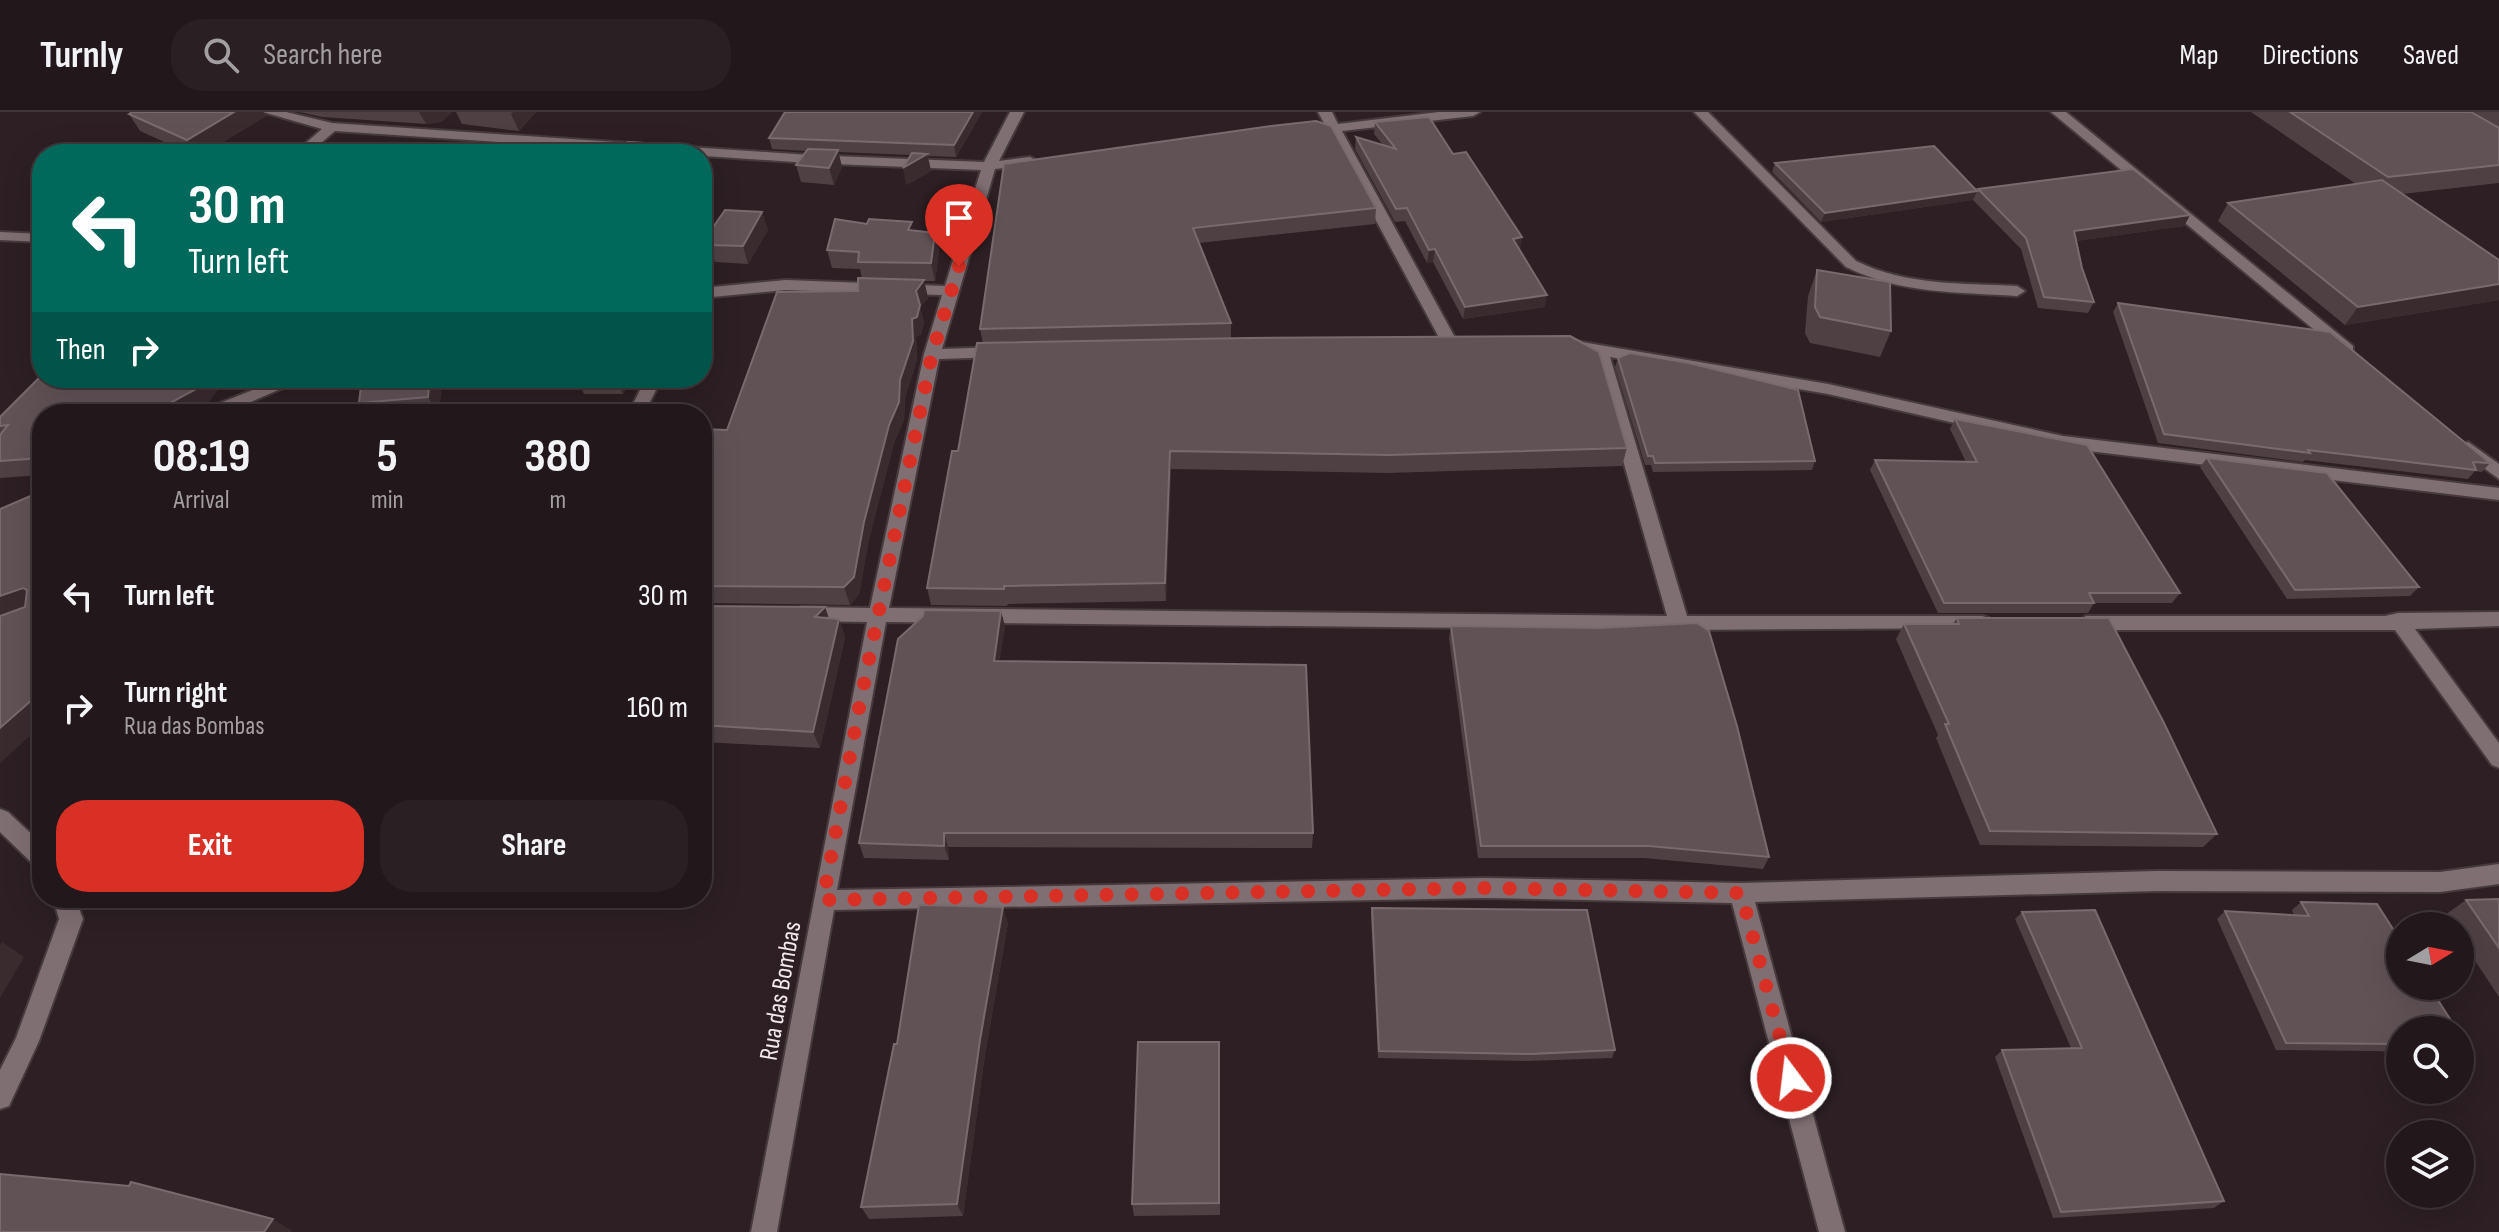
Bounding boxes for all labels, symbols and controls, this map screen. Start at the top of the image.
search box [171,19,731,91]
text: Turnly [40,33,123,78]
icon: search [199,33,243,77]
text: Search here [263,37,383,73]
text: Map [2180,39,2219,72]
text: Directions [2263,39,2359,72]
text: Saved [2403,39,2459,72]
text: 30 m [188,173,286,240]
icon: left [56,176,160,280]
pin [925,184,993,266]
icon: arrive [937,196,981,240]
text: Turn left [188,241,289,284]
icon: right [122,328,166,372]
text: Then [56,332,106,368]
text: 08:19 [153,428,250,485]
text: 5 [377,428,398,485]
text: 380 [524,428,591,485]
text: Arrival [174,485,229,516]
text: min [371,485,404,516]
text: m [549,485,566,516]
icon: left [56,574,100,618]
text: Turn left [124,578,214,614]
text: 30 m [638,578,688,614]
text: Turn right [124,675,227,711]
icon: right [56,686,100,730]
text: 160 m [627,690,688,726]
text: Rua das Bombas [124,711,265,742]
button: Exit [56,800,364,892]
button: Share [380,800,688,892]
north arrow [2386,912,2474,1000]
map controls [2386,912,2474,1208]
street label: Rua das Bombas [754,919,808,1063]
button: search [2386,1016,2474,1104]
position arrow [1749,1036,1833,1120]
button: layers [2386,1120,2474,1208]

